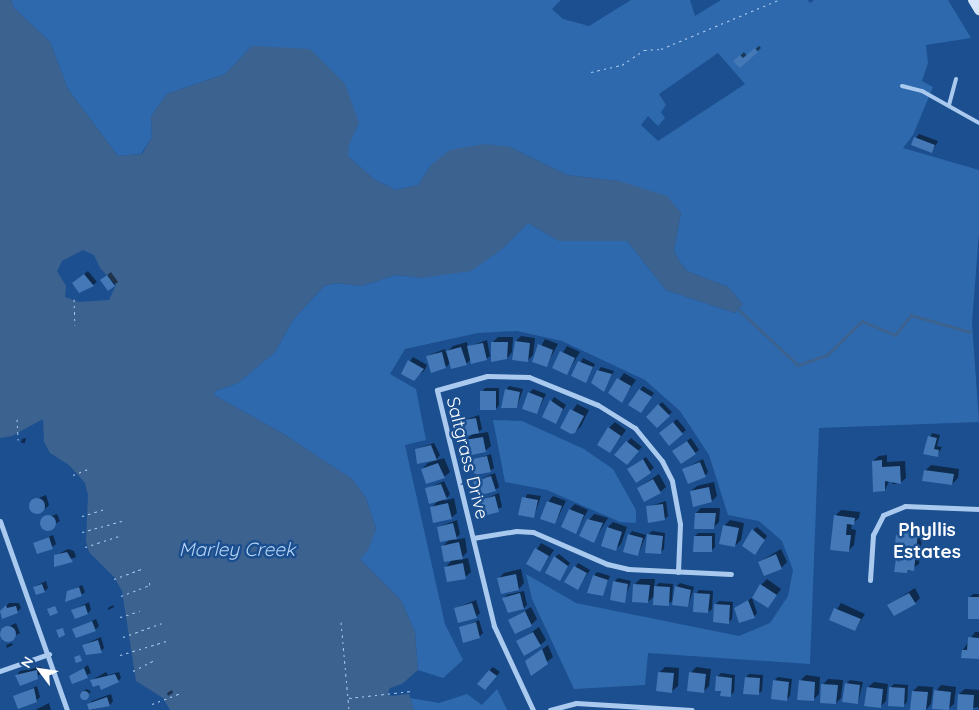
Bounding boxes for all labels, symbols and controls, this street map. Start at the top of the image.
street label: Saltgrass Drive [441,395,493,521]
district label: Phyllis Estates [893,519,961,563]
water label: Marley Creek [179,539,295,561]
north arrow [15,645,65,695]
text: N [17,653,38,671]

